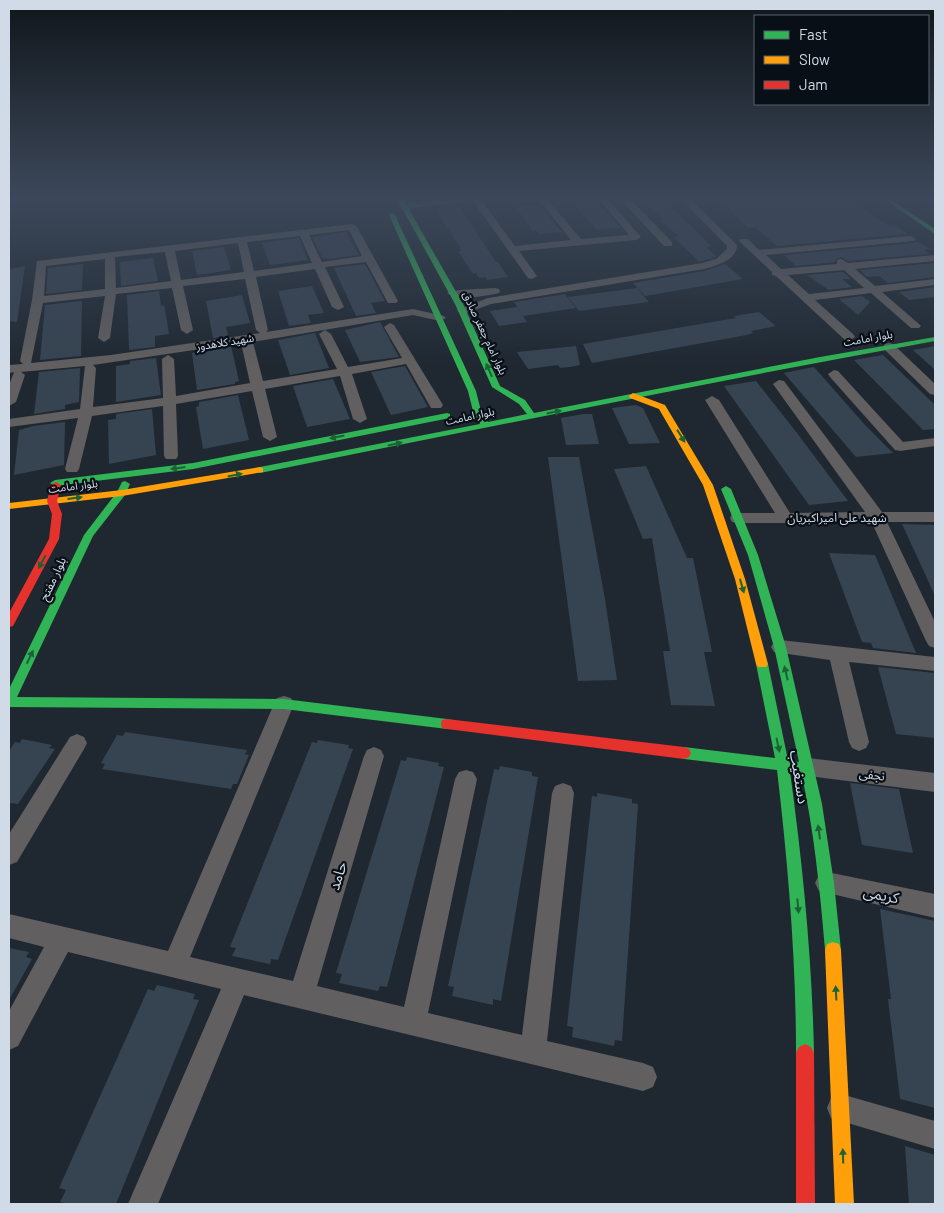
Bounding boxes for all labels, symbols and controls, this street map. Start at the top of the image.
legend [754,15,929,105]
text: Fast [799,25,827,43]
text: Slow [799,50,830,68]
text: Jam [799,75,828,93]
street label: بلوار امام جعفر صادق [459,289,510,377]
street label: بلوار امامت [842,327,894,349]
street label: شهید کلاهدوز [194,330,255,354]
one-way arrow [484,363,492,377]
street label: بلوار امامت [444,404,496,428]
one-way arrow [547,407,563,415]
one-way arrow [676,430,686,443]
one-way arrow [329,433,345,441]
one-way arrow [387,440,402,448]
one-way arrow [170,464,186,472]
one-way arrow [228,471,243,479]
street label: بلوار امامت [47,476,99,496]
one-way arrow [67,494,83,502]
street label: شهید علی امیراکبریان [787,510,887,525]
street label: بلوار مفتح [36,554,71,604]
one-way arrow [38,554,46,569]
one-way arrow [739,579,747,594]
one-way arrow [26,650,35,665]
one-way arrow [782,665,790,680]
one-way arrow [775,737,783,753]
street label: دستغیب [787,749,813,805]
street label: نجفی [858,765,886,784]
one-way arrow [815,823,823,839]
street label: حامد [324,859,350,892]
street label: کریمی [862,881,901,908]
one-way arrow [795,898,803,914]
one-way arrow [832,985,840,1001]
one-way arrow [839,1147,847,1163]

